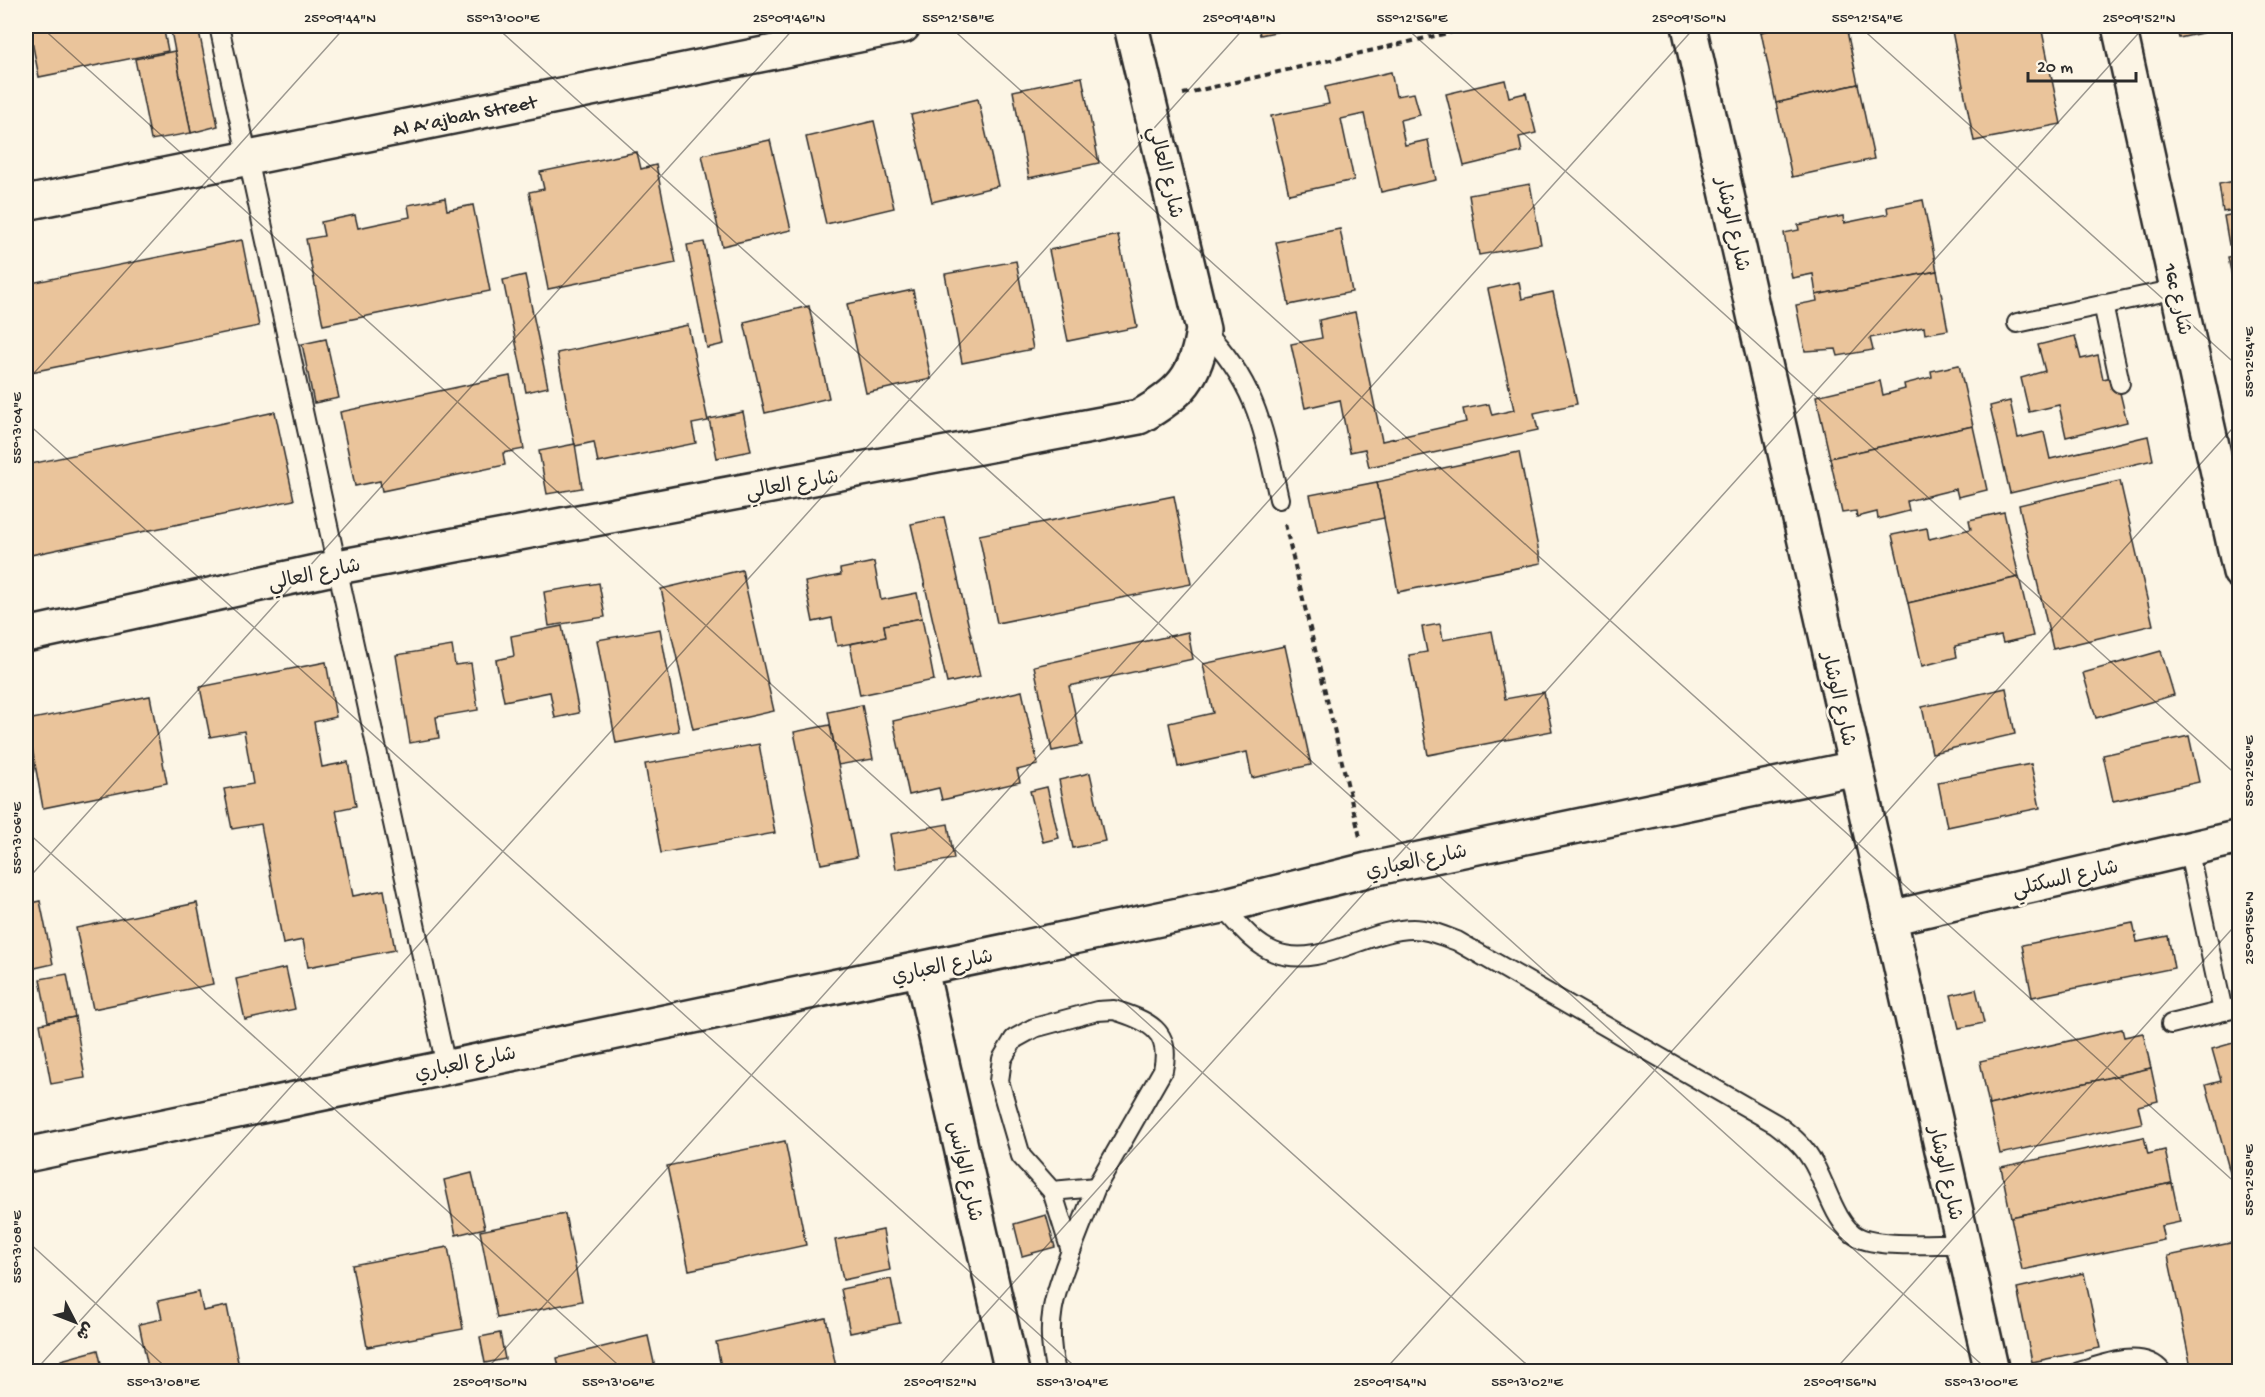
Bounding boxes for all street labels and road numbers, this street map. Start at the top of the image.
street label: Al A’ajbah Street [391,92,541,144]
street label: شارع العالي [1138,124,1187,222]
street label: شارع الوشار [1708,173,1754,274]
street label: 16c شارع [2157,260,2195,338]
street label: شارع العالي [744,466,841,509]
street label: شارع العالي [266,554,364,600]
street label: شارع الوشار [1814,648,1860,749]
street label: شارع العباري [1364,840,1470,885]
street label: شارع السكتلي [2010,856,2122,907]
street label: شارع العباري [890,945,996,990]
street label: شارع العباري [413,1042,519,1087]
street label: شارع الوانس [940,1119,986,1224]
street label: شارع الوشار [1921,1122,1967,1223]

